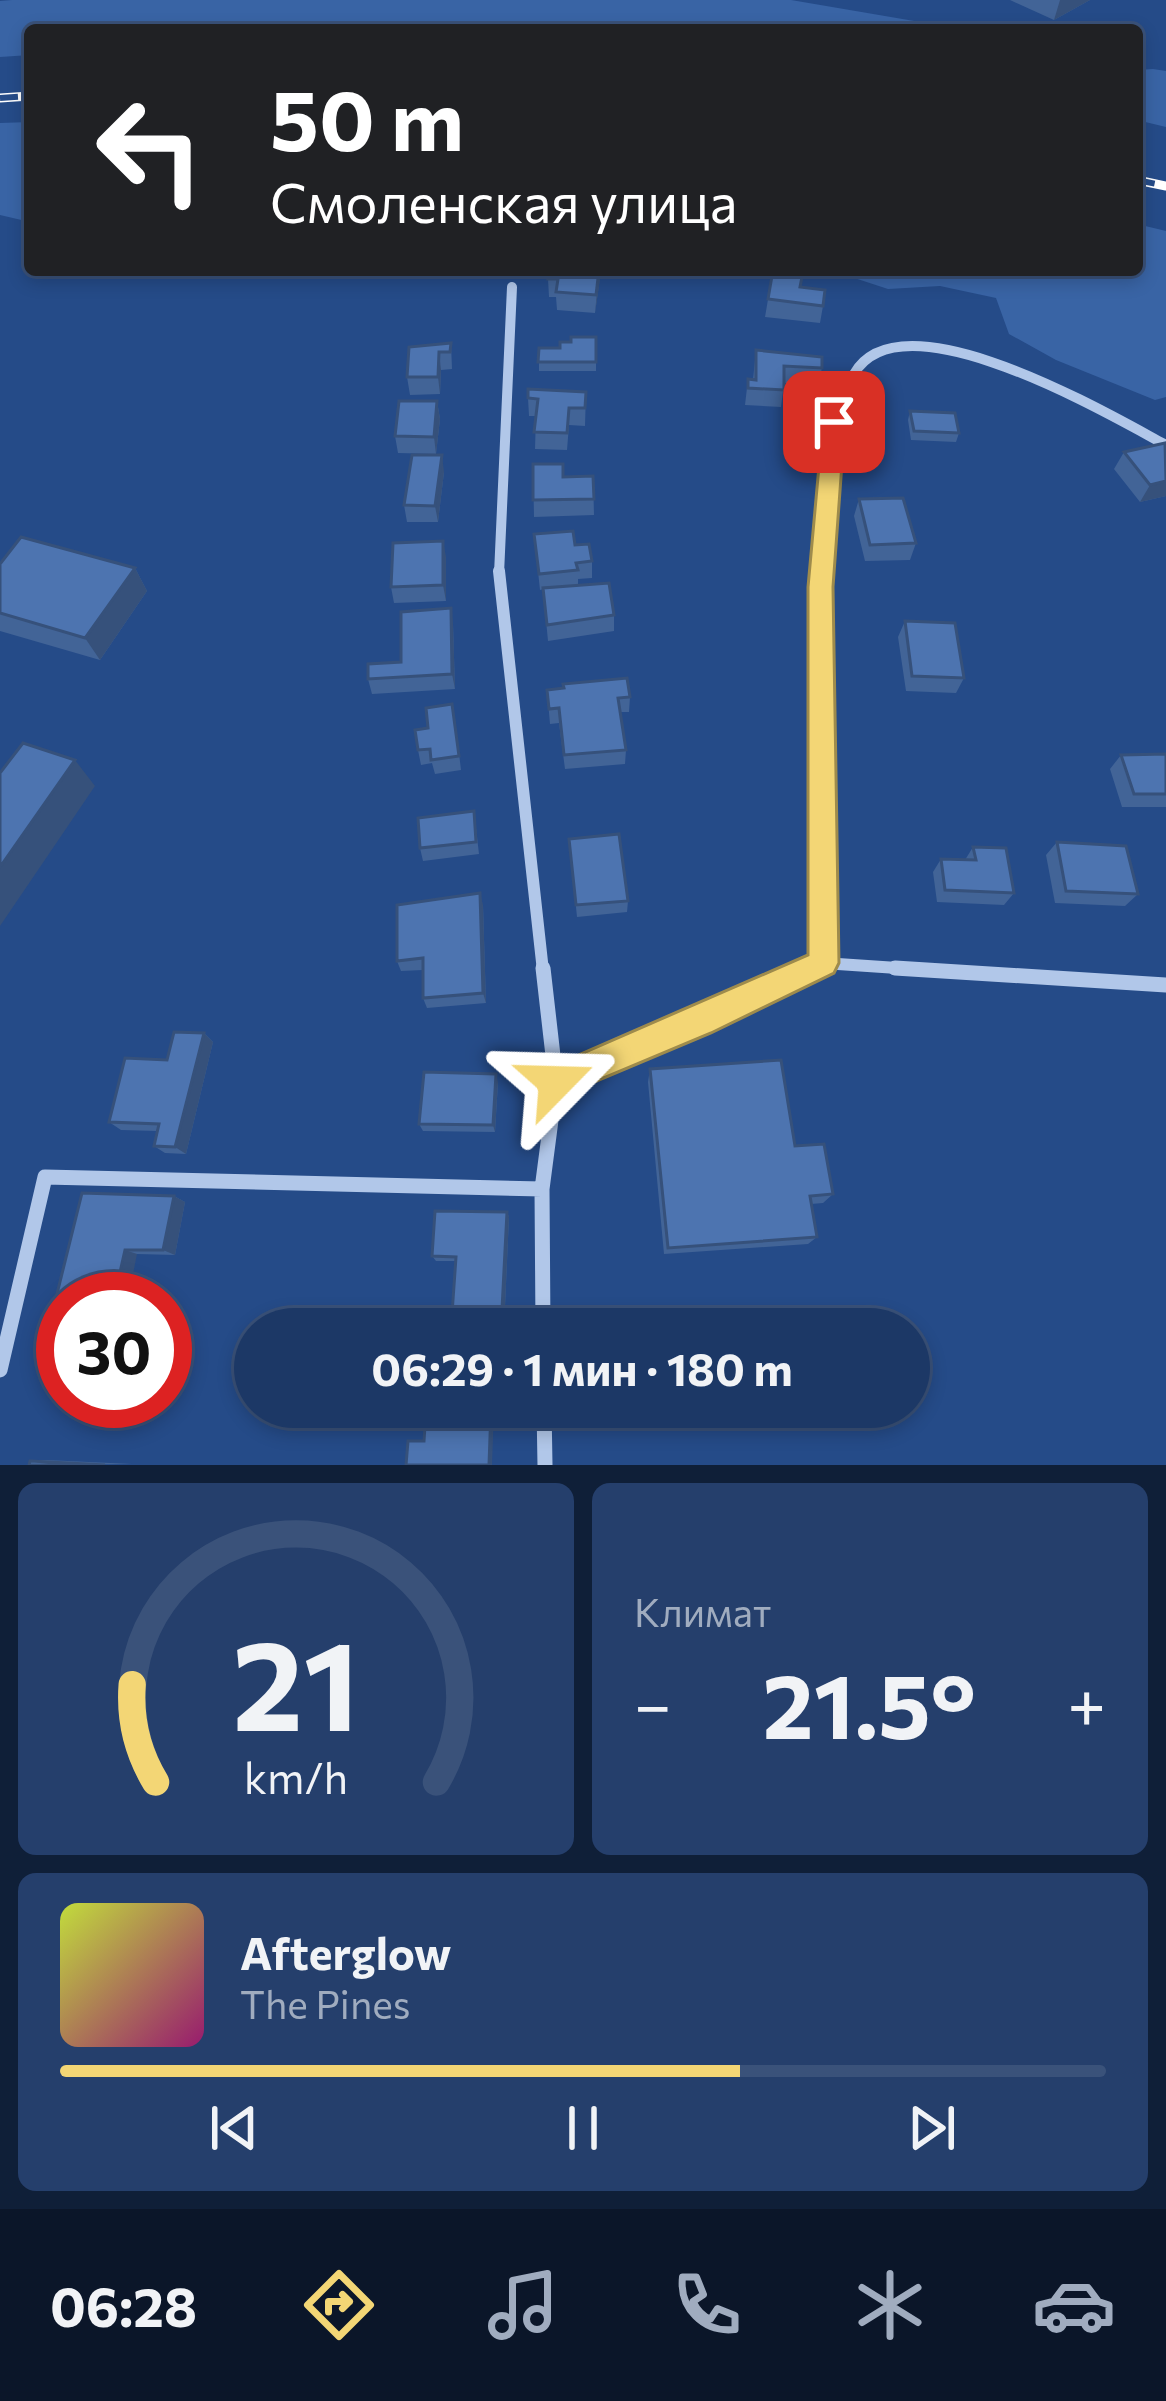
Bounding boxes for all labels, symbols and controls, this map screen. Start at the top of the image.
text: 50 m [270,66,464,168]
icon: left [72,72,228,228]
text: Смоленская улица [270,168,738,234]
pin [783,371,885,473]
icon: arrive [801,389,867,455]
position arrow [493,1019,619,1145]
speed limit sign: 30 [36,1272,192,1428]
text: 06:29 · 1 мин · 180 m [371,1340,793,1395]
text: Климат [634,1587,771,1635]
text: 21 [232,1604,360,1757]
text: 21.5° [762,1647,976,1758]
text: − [634,1662,672,1743]
text: + [1067,1662,1106,1743]
text: km/h [244,1750,348,1803]
text: Afterglow [240,1924,451,1979]
text: The Pines [240,1979,411,2027]
icon: previous [201,2095,267,2161]
icon: pause [550,2095,616,2161]
icon: next [899,2095,965,2161]
icon: directions [297,2263,381,2347]
icon: music [481,2263,565,2347]
icon: phone [665,2263,749,2347]
icon: climate [848,2263,932,2347]
icon: car [1032,2263,1116,2347]
text: 06:28 [50,2272,197,2338]

